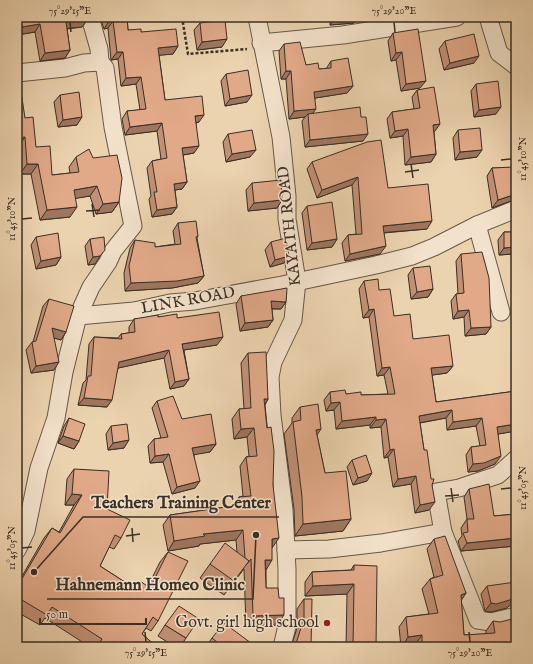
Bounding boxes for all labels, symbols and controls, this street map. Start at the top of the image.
text: 75°29'15"E [49,5,91,18]
text: 75°29'20"E [372,5,416,18]
text: 11°45'10"N [517,137,530,181]
street label: KAYATH ROAD [274,165,306,287]
text: 11°45'10"N [6,197,19,241]
street label: LINK ROAD [139,283,237,319]
text: 11°45'05"N [517,466,530,510]
callout: Teachers Training Center [83,488,279,517]
text: Teachers Training Center [90,493,272,514]
text: 11°45'05"N [6,526,19,570]
callout: Hahnemann Homeo Clinic [47,570,253,599]
text: Hahnemann Homeo Clinic [55,575,245,596]
scale bar [40,600,146,626]
text: 50 m [46,607,68,622]
place label: Govt. girl high school [176,613,320,633]
marker: Govt. girl high school [322,618,332,628]
text: 75°29'15"E [125,647,167,660]
text: 75°29'20"E [448,647,492,660]

